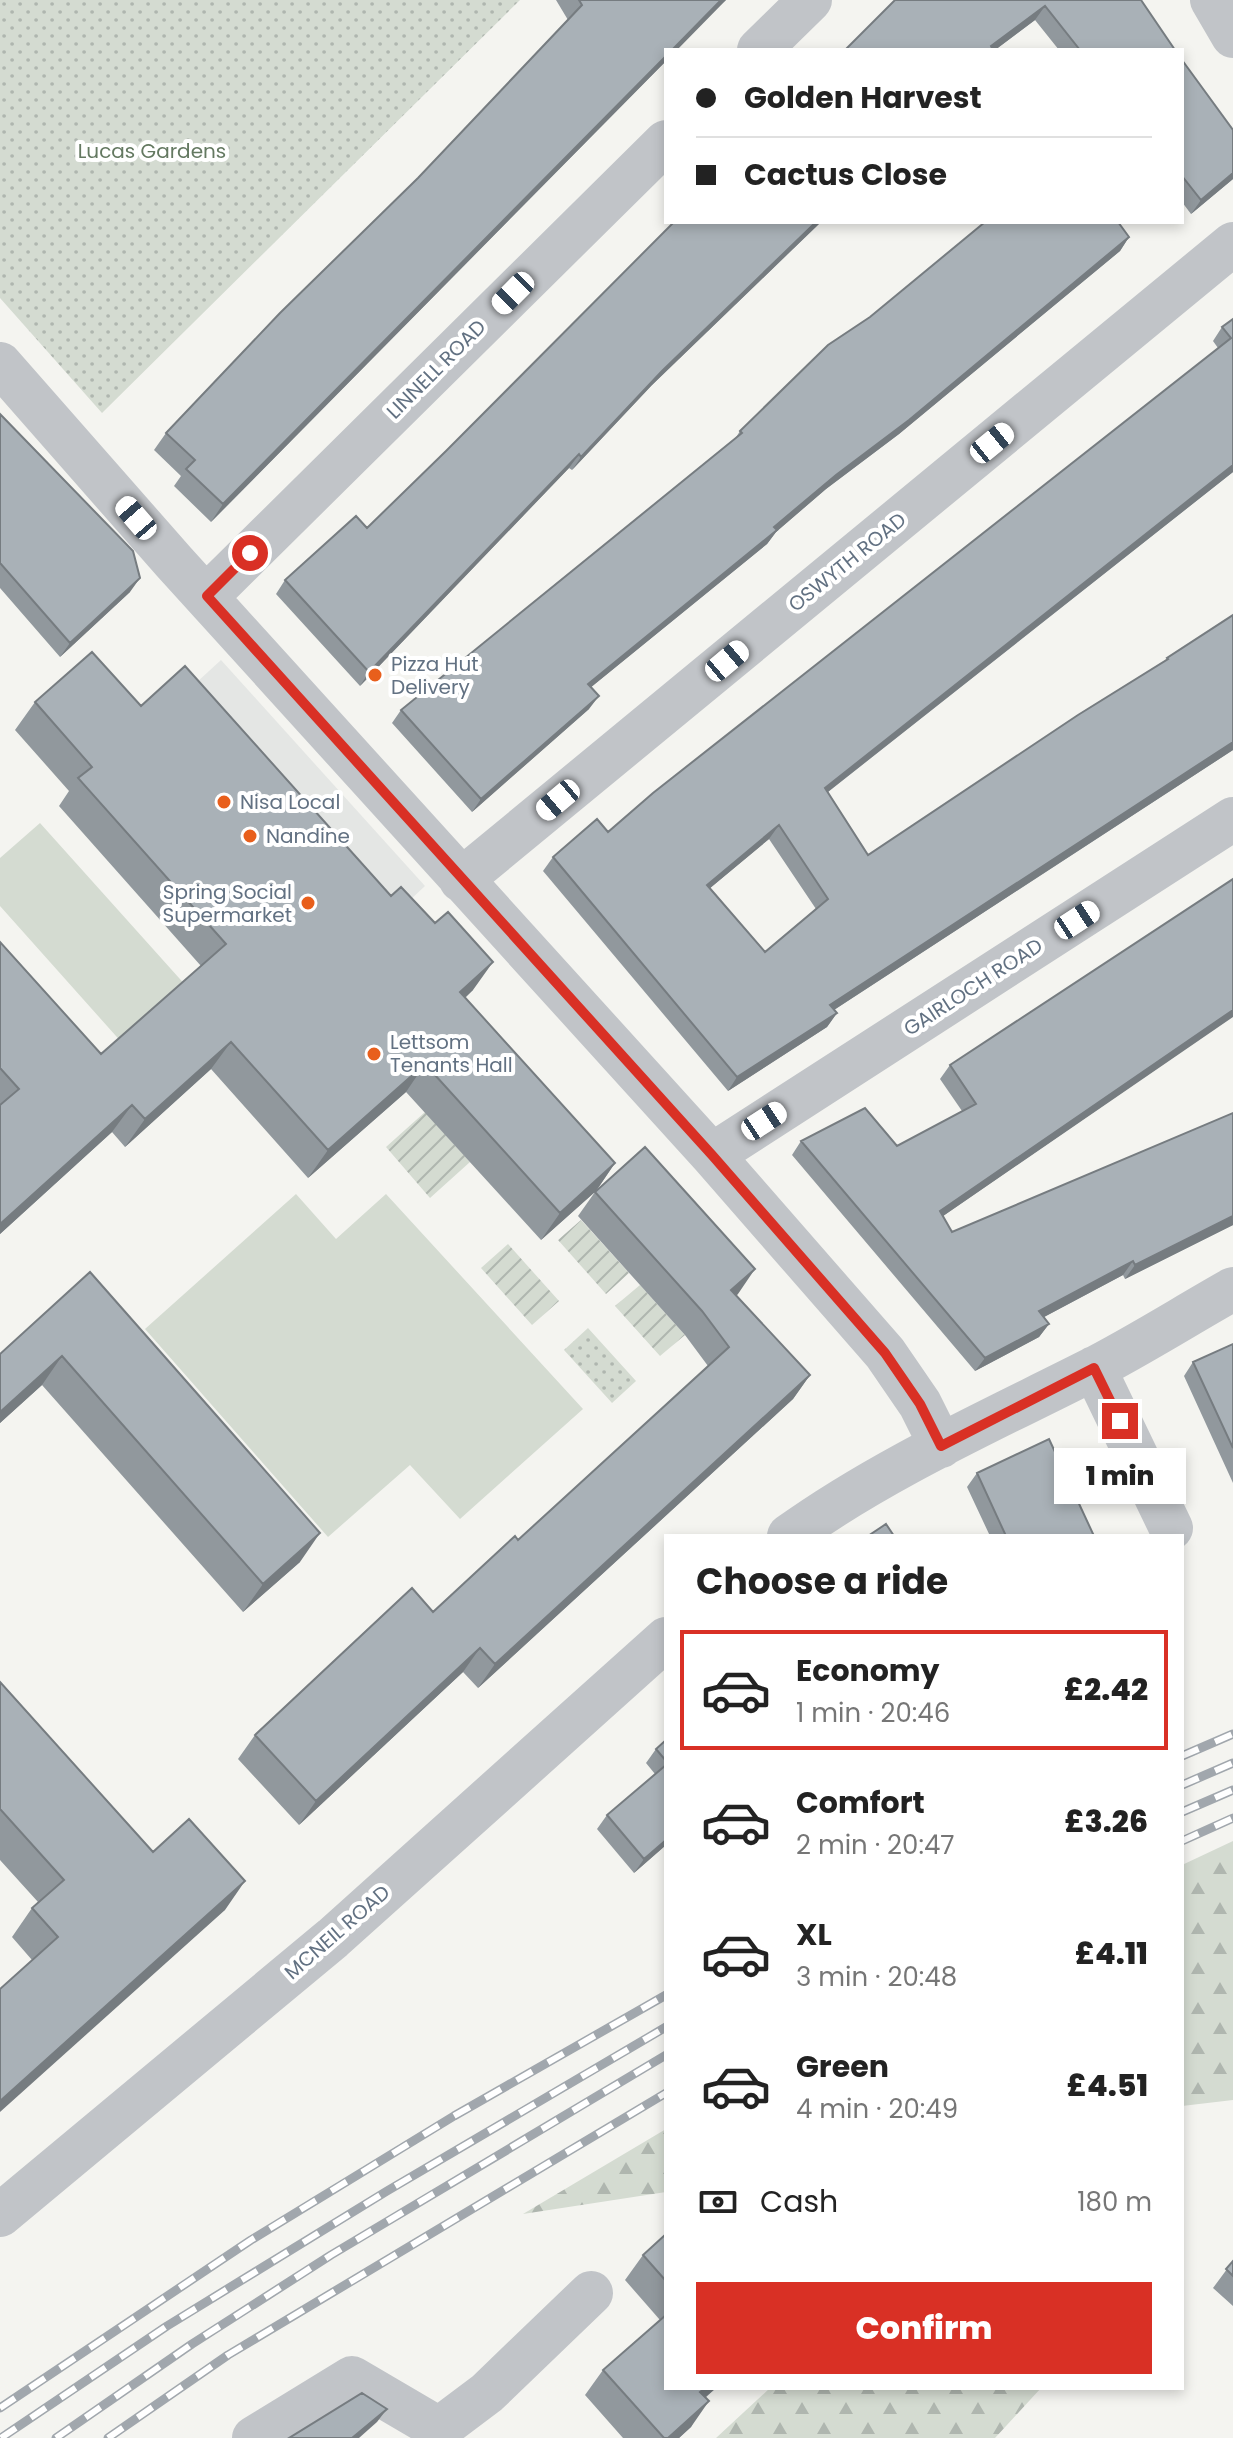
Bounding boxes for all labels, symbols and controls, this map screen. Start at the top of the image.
text: Golden Harvest [744,76,982,119]
park label: Lucas Gardens [78,137,226,165]
text: Cactus Close [744,153,947,196]
car [488,268,538,318]
street label: LINNELL ROAD [380,313,492,425]
car [966,419,1018,467]
car [111,492,161,544]
street label: OSWYTH ROAD [782,506,912,618]
route start [232,535,268,571]
car [701,636,753,686]
place label: Pizza Hut Delivery [391,650,478,701]
marker: Pizza Hut Delivery [366,666,384,684]
car [532,775,584,825]
place label: Nisa Local [240,788,340,816]
marker: Nisa Local [215,793,233,811]
place label: Nandine [266,822,350,850]
marker: Nandine [241,827,259,845]
place label: Spring Social Supermarket [163,878,292,929]
marker: Spring Social Supermarket [299,894,317,912]
car [1050,897,1104,943]
street label: GAIRLOCH ROAD [898,932,1048,1042]
place label: Lettsom Tenants Hall [390,1028,513,1079]
marker: Lettsom Tenants Hall [365,1045,383,1063]
car [737,1098,791,1144]
route end [1102,1403,1138,1439]
callout: 1 min [1054,1449,1186,1505]
text: 1 min [1086,1458,1154,1494]
text: Choose a ride [696,1556,948,1607]
text: Economy [796,1649,940,1692]
icon: car [700,1654,772,1726]
text: £2.42 [1064,1668,1148,1711]
text: 1 min · 20:46 [796,1695,950,1731]
text: Comfort [796,1781,925,1824]
icon: car [700,1786,772,1858]
text: £3.26 [1064,1800,1148,1843]
text: 2 min · 20:47 [796,1827,954,1863]
street label: MCNEIL ROAD [278,1878,396,1986]
text: XL [796,1913,832,1956]
icon: car [700,1918,772,1990]
text: £4.11 [1075,1932,1148,1975]
text: 3 min · 20:48 [796,1959,957,1995]
text: Green [796,2045,889,2088]
icon: car [700,2050,772,2122]
text: £4.51 [1067,2064,1148,2107]
text: 4 min · 20:49 [796,2091,958,2127]
icon: cash [696,2180,740,2224]
text: Cash [760,2180,838,2223]
text: 180 m [1077,2184,1152,2220]
button: Confirm [696,2282,1152,2374]

